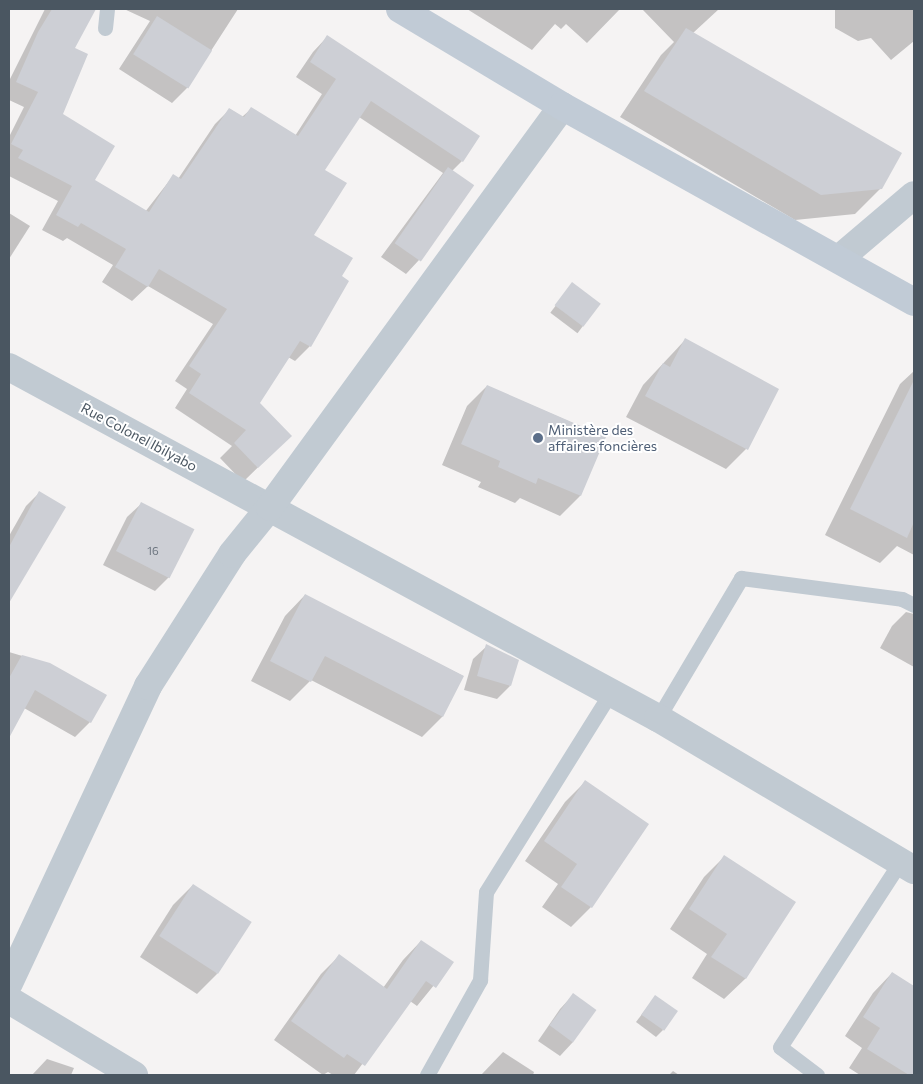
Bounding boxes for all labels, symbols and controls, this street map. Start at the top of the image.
street label: Rue Colonel Ibilyabo [78,399,200,475]
place label: Ministère des affaires foncières [548,422,657,454]
marker: Ministère des affaires foncières [532,432,544,444]
house number: 16 [147,544,159,558]

